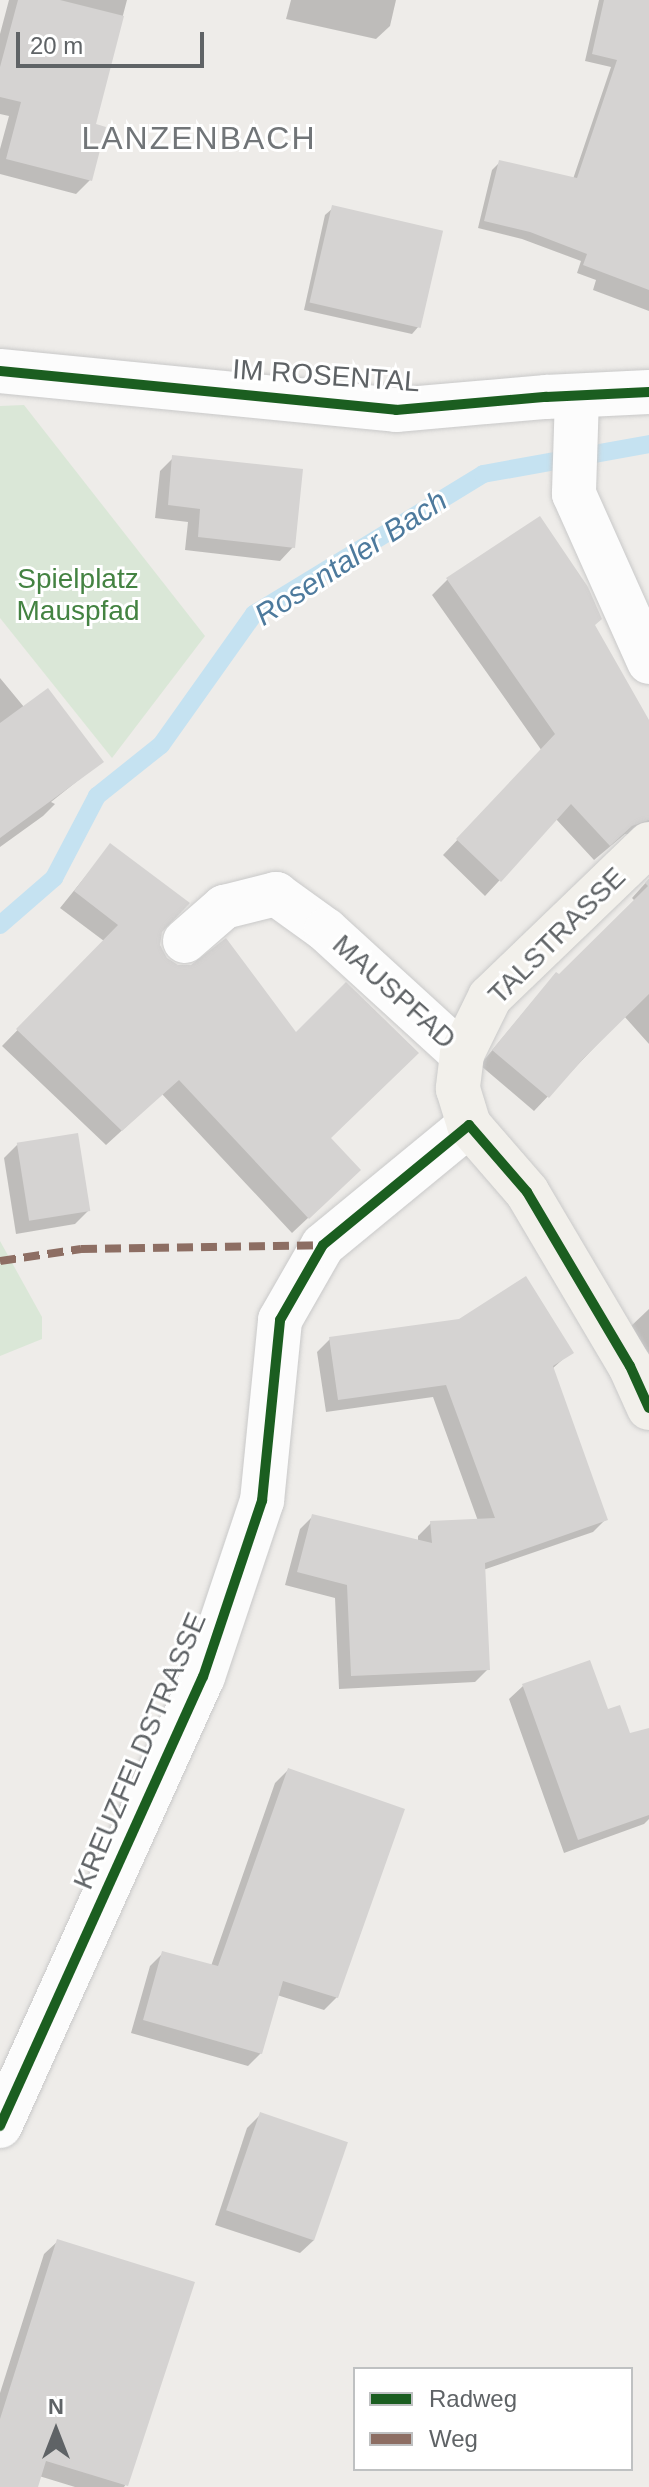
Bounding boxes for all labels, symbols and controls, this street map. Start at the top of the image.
scale bar [20,16,208,66]
text: 20 m [30,32,83,59]
district label: LANZENBACH [81,119,317,157]
street label: IM ROSENTAL [231,353,421,399]
water label: Rosentaler Bach [248,483,454,633]
park label: Spielplatz Mauspfad [17,562,139,628]
street label: TALSTRASSE [481,860,633,1012]
street label: MAUSPFAD [326,928,462,1056]
street label: KREUZFELDSTRASSE [66,1608,214,1894]
legend [353,2367,633,2471]
text: Radweg [429,2385,517,2412]
north arrow [16,2391,96,2471]
text: N [48,2394,64,2419]
text: Weg [429,2425,478,2452]

